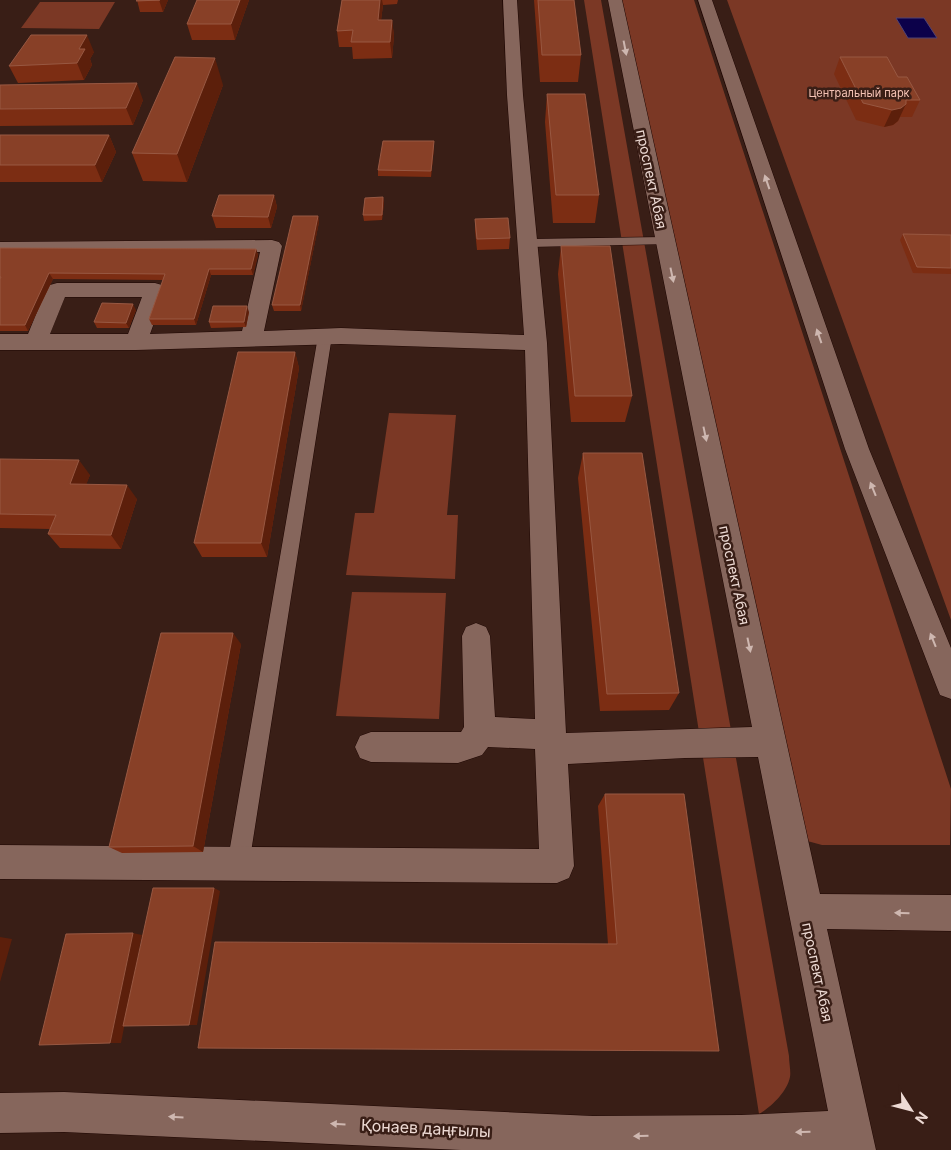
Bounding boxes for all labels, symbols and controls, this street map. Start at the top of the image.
one-way arrow [621,40,629,56]
park label: Центральный парк [808,86,910,100]
street label: проспект Абая [633,128,671,230]
one-way arrow [763,174,771,189]
one-way arrow [668,268,676,283]
one-way arrow [815,328,823,343]
one-way arrow [701,427,709,442]
one-way arrow [869,481,877,496]
street label: проспект Абая [716,524,754,626]
one-way arrow [929,632,937,647]
one-way arrow [746,637,754,653]
one-way arrow [894,909,910,917]
street label: проспект Абая [799,921,837,1023]
north arrow [886,1085,936,1135]
text: N [912,1109,932,1127]
one-way arrow [168,1112,184,1120]
street label: Қонаев даңғылы [361,1115,491,1141]
one-way arrow [330,1120,346,1128]
one-way arrow [795,1128,811,1136]
one-way arrow [632,1132,648,1140]

